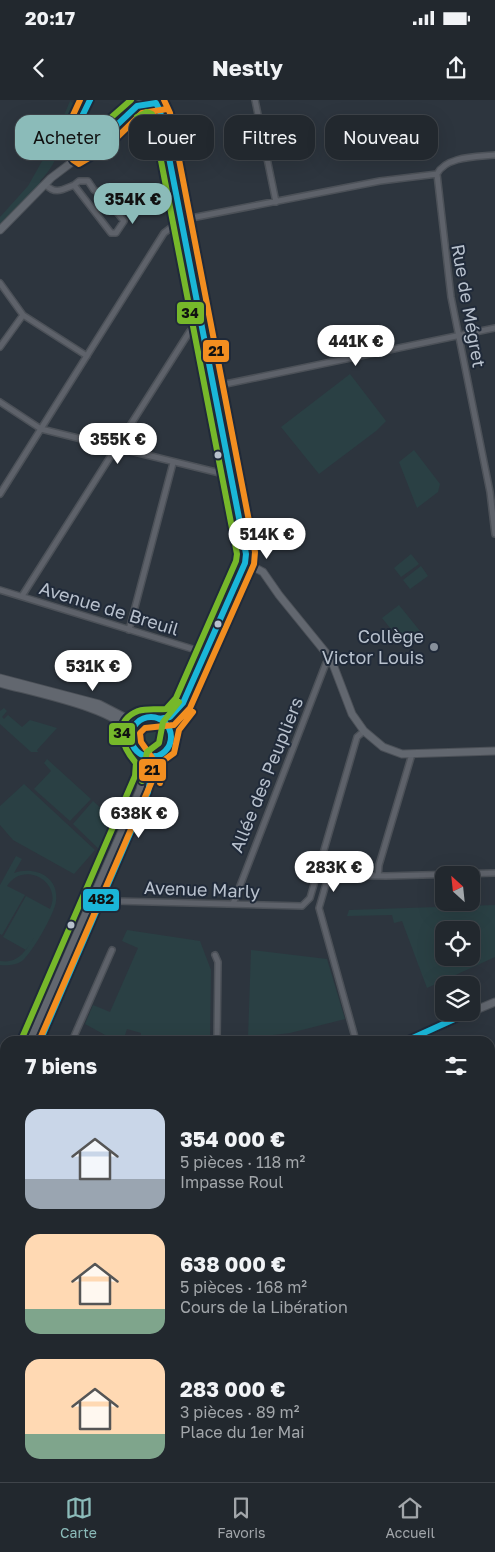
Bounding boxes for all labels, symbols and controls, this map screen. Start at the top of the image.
text: 20:17 [25,6,75,29]
icon: back [25,54,53,82]
text: Nestly [212,54,283,81]
icon: share [442,54,470,82]
chip: Acheter [15,115,119,160]
chip: Louer [129,115,214,160]
chip: Filtres [224,115,315,160]
chip: Nouveau [325,115,438,160]
pin: 354K € [92,182,174,225]
text: 354K € [105,189,161,209]
street label: Rue de Mégret [447,242,491,369]
line badge: 34 [176,301,205,325]
text: 34 [181,304,199,321]
pin: 441K € [315,324,397,367]
text: 441K € [328,331,384,351]
line badge: 21 [202,339,230,363]
text: 21 [208,342,224,359]
pin: 355K € [77,422,159,465]
text: 355K € [90,429,146,449]
unlabelled marker [213,450,223,460]
pin: 514K € [226,518,308,560]
text: 514K € [240,524,294,544]
street label: Avenue de Breuil [37,576,182,640]
unlabelled marker [213,619,223,629]
place label: Collège Victor Louis [322,625,424,668]
marker: Collège Victor Louis [428,641,440,653]
pin: 531K € [52,650,134,692]
text: 531K € [66,656,120,676]
street label: Allée des Peupliers [225,694,307,856]
line badge: 34 [108,722,136,746]
text: 34 [113,724,131,741]
line badge: 21 [138,758,167,782]
text: 21 [144,761,160,778]
pin: 638K € [98,796,180,839]
text: 638K € [110,803,168,823]
pin: 283K € [293,850,375,893]
text: 283K € [306,857,362,877]
north arrow [435,866,480,911]
map controls [435,866,480,1021]
street label: Avenue Marly [144,876,260,902]
line badge: 482 [82,888,120,912]
text: 482 [88,890,115,907]
unlabelled marker [66,920,76,930]
button: locate [435,921,480,966]
button: layers [435,976,480,1021]
icon: filters [442,1052,470,1080]
text: 7 biens [25,1053,97,1079]
text: 354 000 € [180,1126,285,1152]
icon: home [65,1129,125,1189]
text: 5 pièces · 118 m² [180,1152,305,1172]
text: Impasse Roul [180,1172,283,1192]
text: 638 000 € [180,1251,286,1277]
icon: home [65,1254,125,1314]
text: 5 pièces · 168 m² [180,1277,307,1297]
text: Cours de la Libération [180,1297,348,1317]
text: 283 000 € [180,1376,285,1402]
icon: home [65,1379,125,1439]
text: 3 pièces · 89 m² [180,1402,299,1422]
text: Place du 1er Mai [180,1422,305,1442]
tab: Carte [60,1494,97,1541]
tab: Favoris [217,1494,265,1541]
tab: Accueil [386,1494,435,1541]

